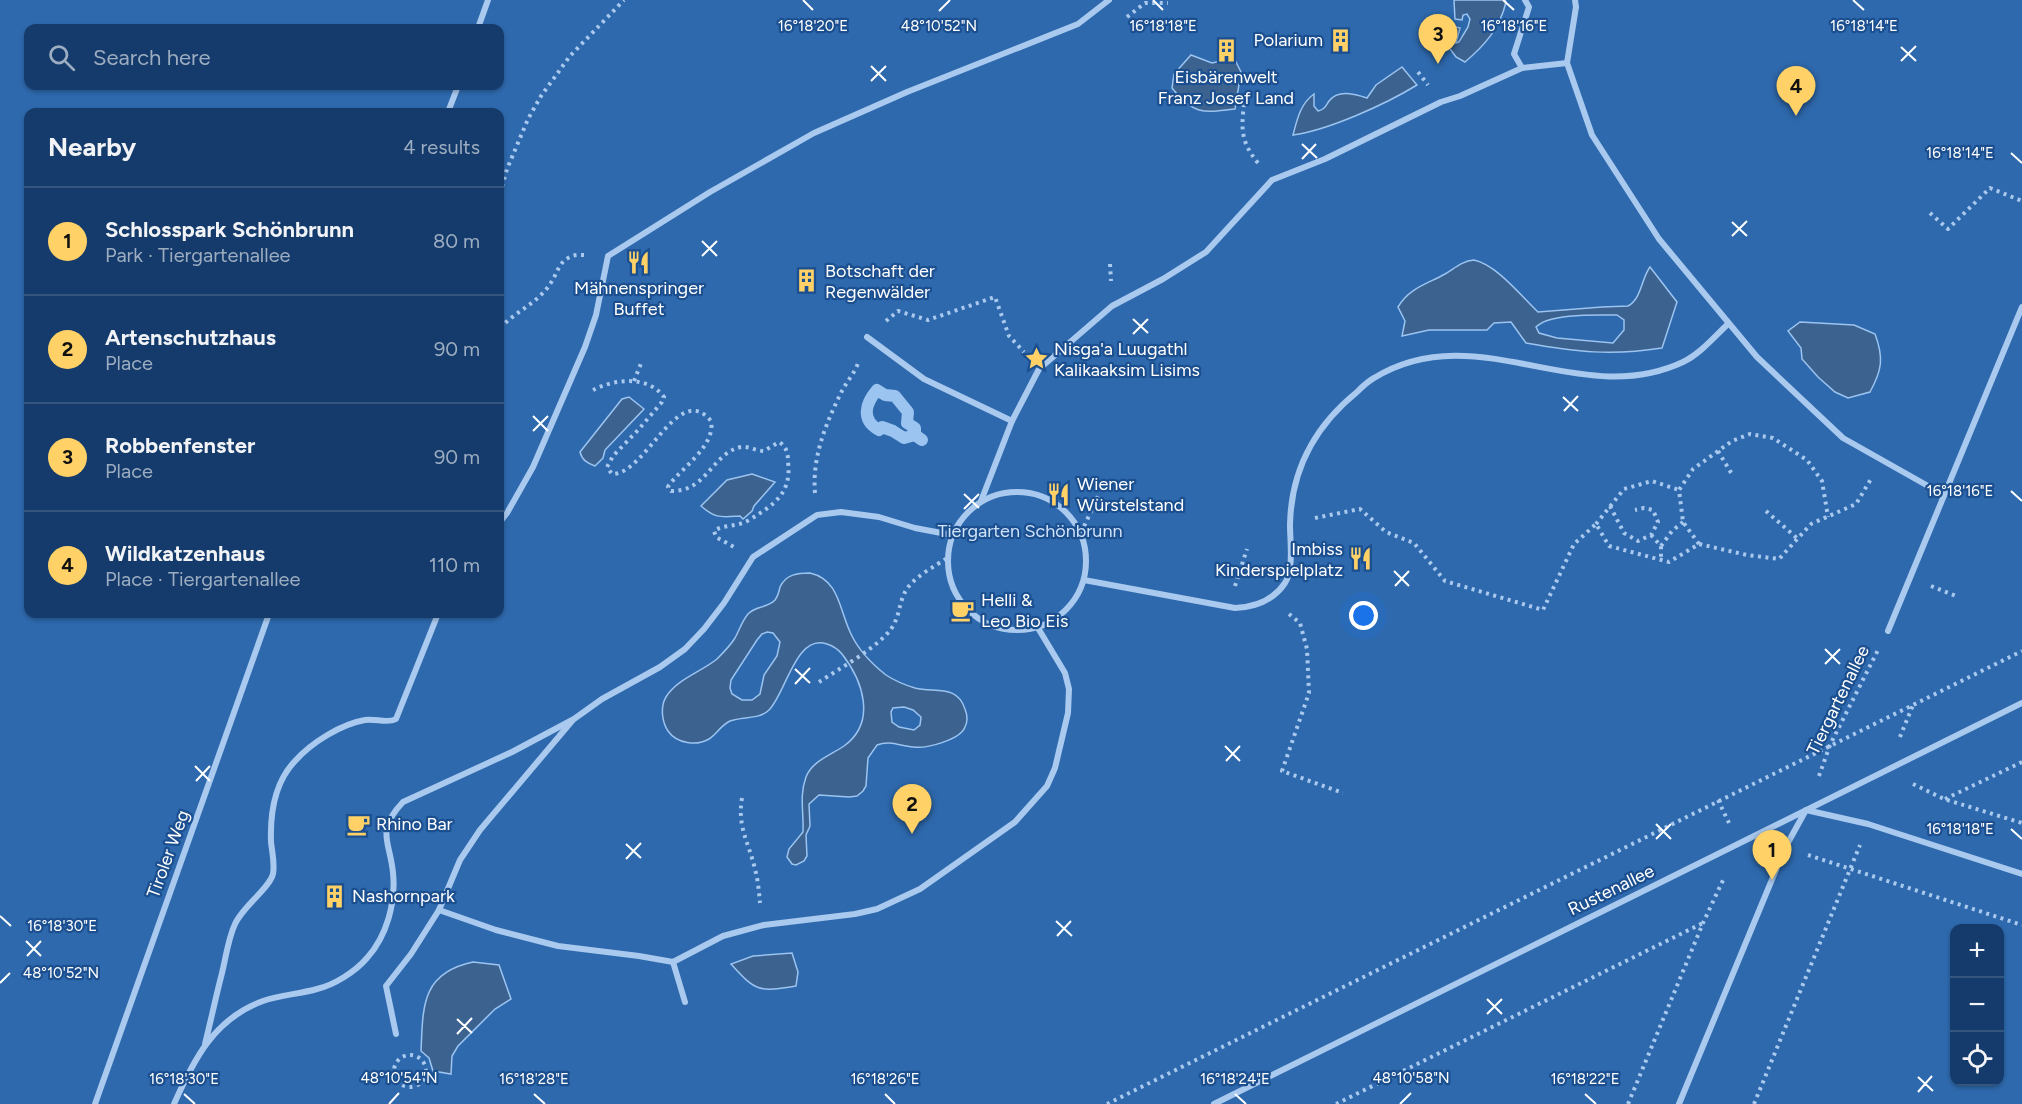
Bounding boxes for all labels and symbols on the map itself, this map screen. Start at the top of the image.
pin: 3 [1418,14,1458,64]
text: 16°18'20"E [778,17,848,35]
text: 48°10'52"N [901,17,977,35]
text: 16°18'18"E [1129,17,1197,35]
text: 16°18'16"E [1481,17,1548,35]
text: 16°18'14"E [1830,17,1898,35]
building icon: Polarium [1328,27,1354,53]
place label: Polarium [1254,29,1323,51]
building icon: Eisbärenwelt Franz Josef Land [1213,38,1239,64]
place label: Eisbärenwelt Franz Josef Land [1158,66,1294,109]
pin: 4 [1776,66,1816,116]
text: 16°18'14"E [1926,144,1994,162]
restaurant icon: Mähnenspringer Buffet [626,249,652,275]
place label: Botschaft der Regenwälder [825,260,935,303]
building icon: Botschaft der Regenwälder [794,268,820,294]
place label: Mähnenspringer Buffet [574,277,704,320]
place label: Nisga'a Luugathl Kalikaaksim Lisims [1054,338,1200,381]
place icon: Nisga'a Luugathl Kalikaaksim Lisims [1023,346,1049,372]
place label: Wiener Würstelstand [1077,473,1184,516]
restaurant icon: Wiener Würstelstand [1046,481,1072,507]
text: 16°18'16"E [1927,482,1994,500]
park label: Tiergarten Schönbrunn [937,520,1123,542]
place label: Imbiss Kinderspielplatz [1215,538,1343,581]
restaurant icon: Imbiss Kinderspielplatz [1348,546,1374,572]
place label: Helli & Leo Bio Eis [981,589,1068,632]
cafe icon: Helli & Leo Bio Eis [950,597,976,623]
your location [1349,601,1378,630]
street label: Tiergartenallee [1802,641,1874,758]
pin: 2 [892,784,932,834]
street label: Tiroler Weg [142,807,194,901]
cafe icon: Rhino Bar [345,811,371,837]
place label: Rhino Bar [376,813,453,835]
text: 16°18'18"E [1926,820,1994,838]
pin: 1 [1752,830,1792,880]
street label: Rustenallee [1564,860,1658,920]
building icon: Nashornpark [321,883,347,909]
place label: Nashornpark [352,885,455,907]
text: 16°18'30"E [27,917,97,935]
text: 48°10'52"N [23,964,99,982]
text: 48°10'54"N [360,1069,438,1087]
text: 48°10'58"N [1372,1069,1450,1087]
text: 16°18'30"E [149,1070,219,1088]
text: 16°18'28"E [499,1070,569,1088]
text: 16°18'26"E [850,1070,920,1088]
text: 16°18'24"E [1200,1070,1270,1088]
text: 16°18'22"E [1550,1070,1620,1088]

